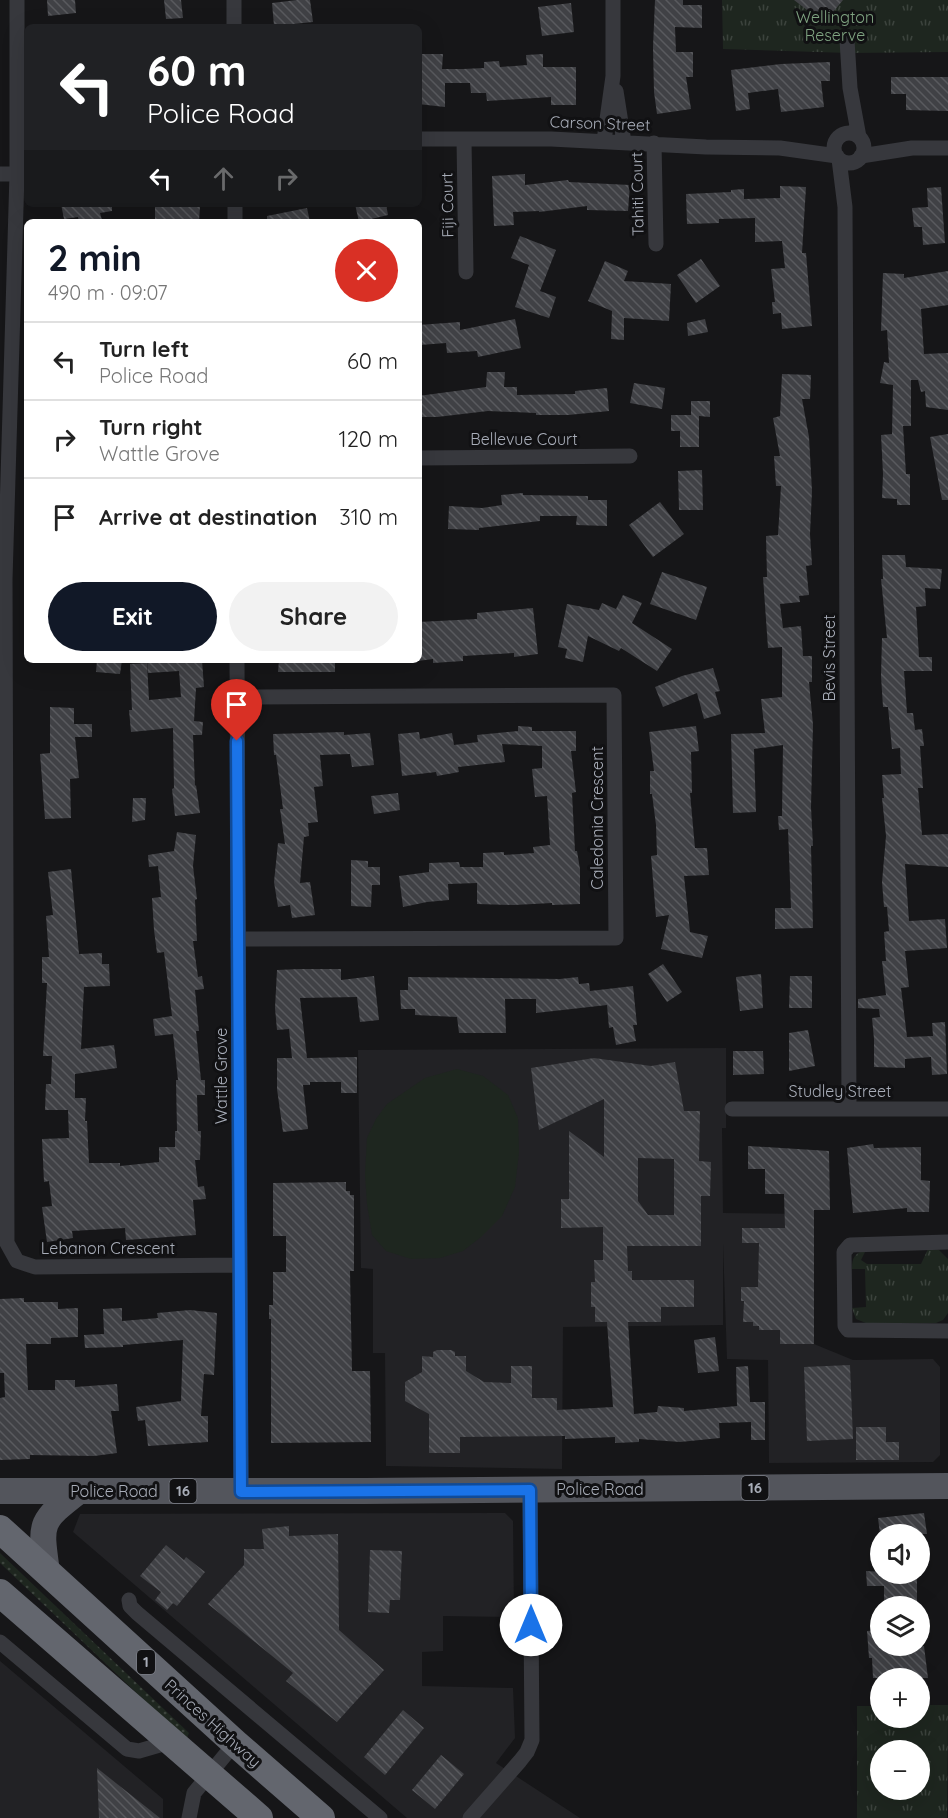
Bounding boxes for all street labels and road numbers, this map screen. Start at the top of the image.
street label: Carson Street [549,111,651,135]
street label: Tahiti Court [626,152,648,236]
street label: Fiji Court [436,172,458,238]
street label: Bellevue Court [470,429,578,449]
street label: Bevis Street [819,615,839,701]
street label: Caledonia Crescent [587,746,607,890]
street label: Wattle Grove [211,1028,231,1124]
street label: Studley Street [789,1081,891,1101]
street label: Lebanon Crescent [41,1238,175,1258]
road number: 16 [742,1476,768,1500]
road number: 16 [170,1479,196,1503]
street label: Police Road [556,1479,644,1499]
street label: Police Road [70,1481,158,1501]
road number: 1 [137,1650,155,1674]
street label: Princes Highway [161,1675,265,1771]

